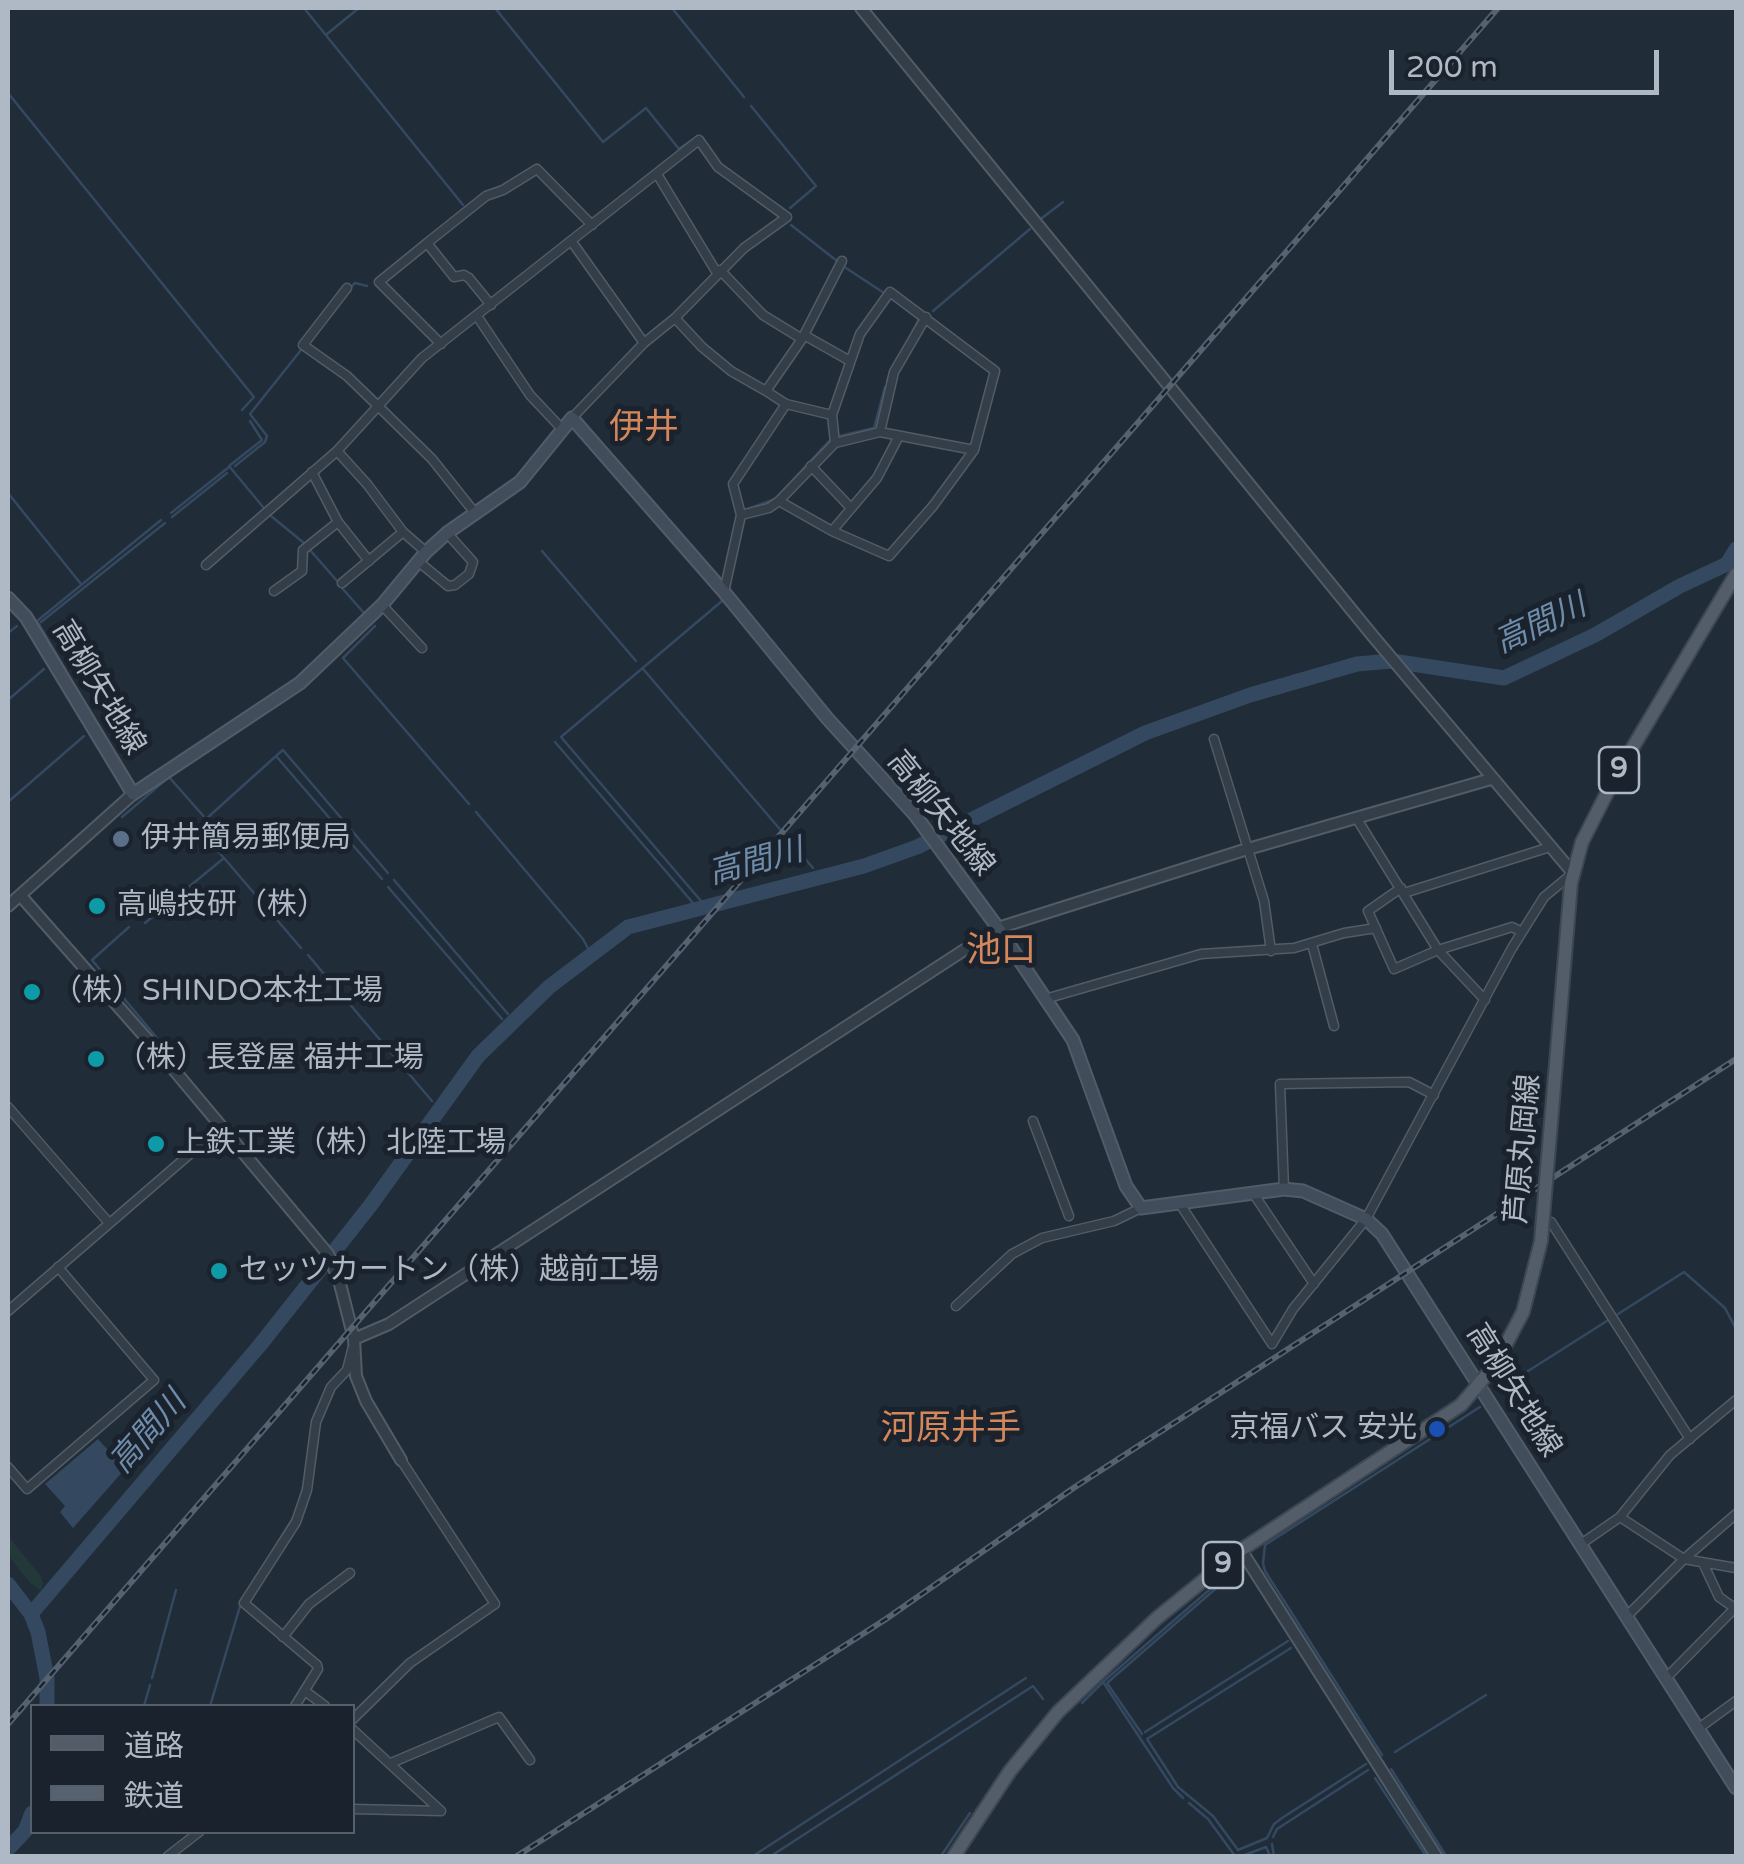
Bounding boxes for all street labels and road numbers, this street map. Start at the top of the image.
street label: 高柳矢地線 [44,614,152,762]
street label: 高柳矢地線 [879,744,1001,884]
road number: 9 [1599,747,1639,793]
street label: 芦原丸岡線 [1500,1073,1548,1225]
street label: 高柳矢地線 [1458,1318,1568,1464]
road number: 9 [1203,1542,1243,1588]

